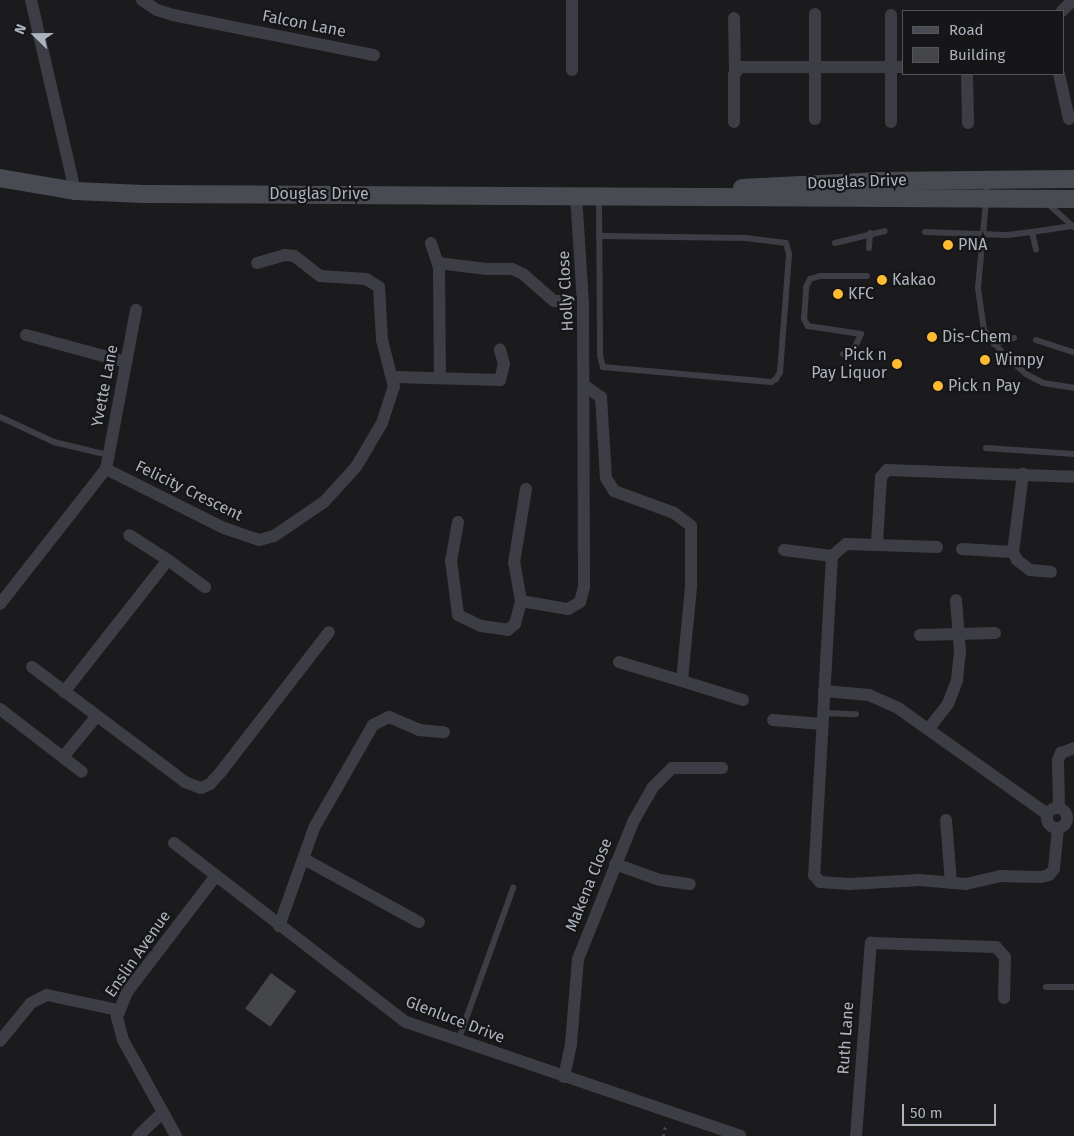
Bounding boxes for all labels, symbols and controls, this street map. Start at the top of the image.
street label: Falcon Lane [260,6,348,42]
north arrow [10,10,60,60]
legend [902,10,1064,75]
text: Road [949,21,984,39]
text: N [11,22,30,37]
text: Building [949,46,1005,64]
street label: Douglas Drive [807,171,907,193]
street label: Douglas Drive [269,184,369,204]
place label: PNA [958,235,987,255]
marker: PNA [942,239,954,251]
street label: Holly Close [554,250,578,332]
place label: Kakao [892,270,936,290]
marker: Kakao [876,274,888,286]
place label: KFC [848,284,874,304]
marker: KFC [832,288,844,300]
place label: Dis-Chem [942,327,1011,347]
marker: Dis-Chem [926,331,938,343]
street label: Yvette Lane [88,343,122,429]
place label: Pick n Pay Liquor [811,345,887,383]
place label: Wimpy [995,350,1044,370]
marker: Wimpy [979,354,991,366]
marker: Pick n Pay Liquor [891,358,903,370]
place label: Pick n Pay [948,376,1020,396]
marker: Pick n Pay [932,380,944,392]
street label: Felicity Crescent [132,457,246,525]
street label: Makena Close [562,835,616,935]
street label: Enslin Avenue [101,907,175,1001]
street label: Glenluce Drive [403,992,507,1048]
street label: Ruth Lane [834,1001,858,1075]
scale bar [904,1094,998,1126]
text: 50 m [910,1104,943,1122]

